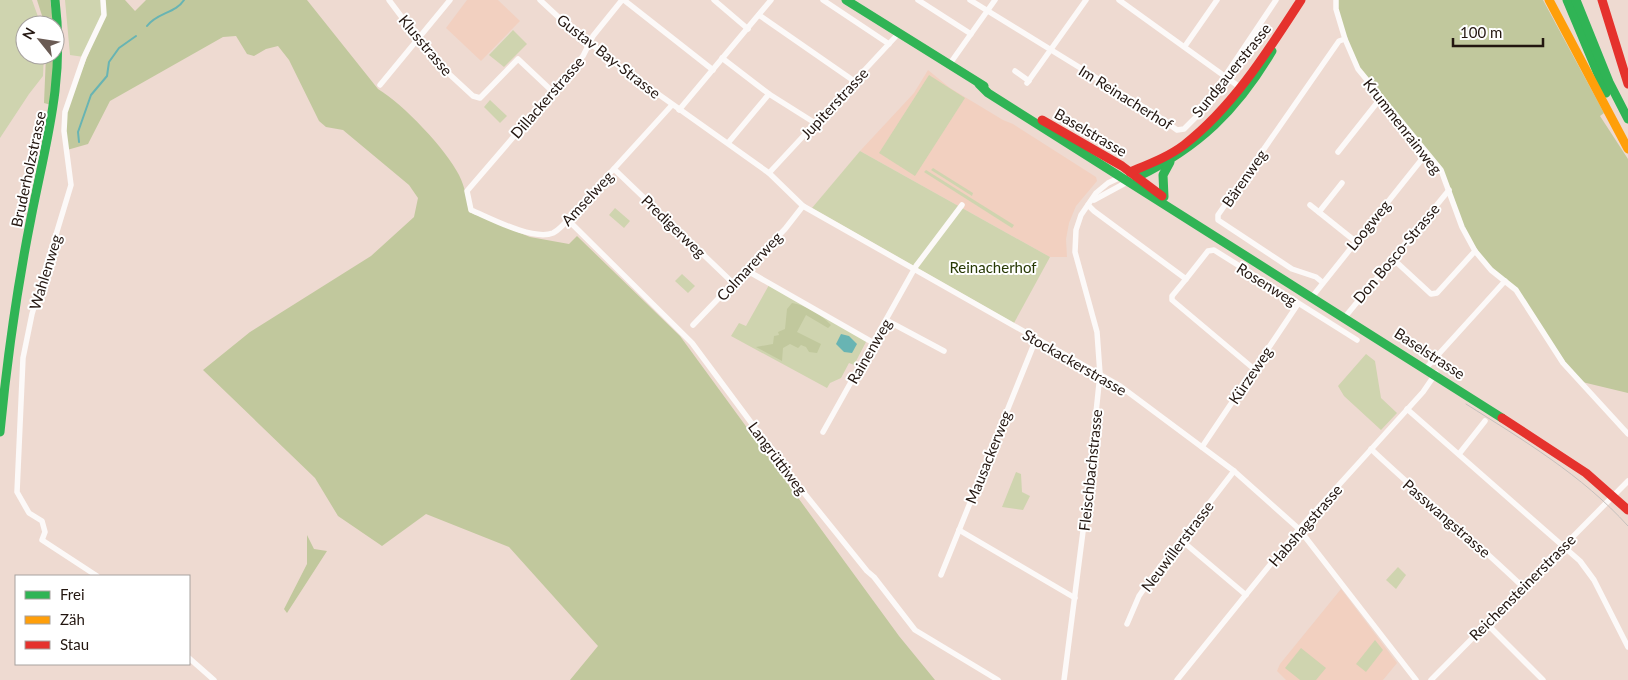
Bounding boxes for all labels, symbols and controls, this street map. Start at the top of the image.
street label: Gustav Bay-Strasse [554,10,664,102]
street label: Klusstrasse [395,11,457,79]
north arrow [15,15,65,65]
scale bar [1453,15,1543,47]
street label: Sundgauerstrasse [1188,19,1274,121]
text: 100 m [1460,23,1502,41]
text: N [18,24,38,42]
street label: Dillackerstrasse [507,52,588,142]
street label: Im Reinacherhof [1076,61,1177,133]
street label: Jupiterstrasse [796,64,872,142]
street label: Krummenrainweg [1360,74,1446,178]
street label: Baselstrasse [1052,104,1130,160]
street label: Bruderholzstrasse [7,109,49,229]
street label: Bärenweg [1218,146,1270,210]
street label: Amselweg [557,167,617,229]
street label: Predigerweg [638,191,710,261]
street label: Loogweg [1342,196,1394,254]
street label: Don Bosco-Strasse [1349,199,1443,307]
street label: Colmarerweg [713,228,786,304]
street label: Wahlenweg [25,232,65,312]
park label: Reinacherhof [949,258,1037,276]
street label: Rosenweg [1234,258,1301,310]
street label: Rainenweg [843,315,895,387]
street label: Baselstrasse [1391,324,1469,383]
street label: Stockackerstrasse [1020,325,1130,399]
street label: Kürzeweg [1224,343,1276,407]
street label: Mausackerweg [961,408,1015,506]
street label: Fleischbachstrasse [1075,408,1105,532]
street label: Langrüttiweg [745,418,811,498]
street label: Passwangstrasse [1400,475,1495,561]
street label: Habshagstrasse [1264,480,1346,570]
street label: Neuwillerstrasse [1137,497,1217,595]
street label: Reichensteinerstrasse [1465,530,1579,644]
legend [15,575,190,665]
text: Frei [60,585,85,603]
text: Zäh [60,610,85,628]
text: Stau [60,635,89,653]

